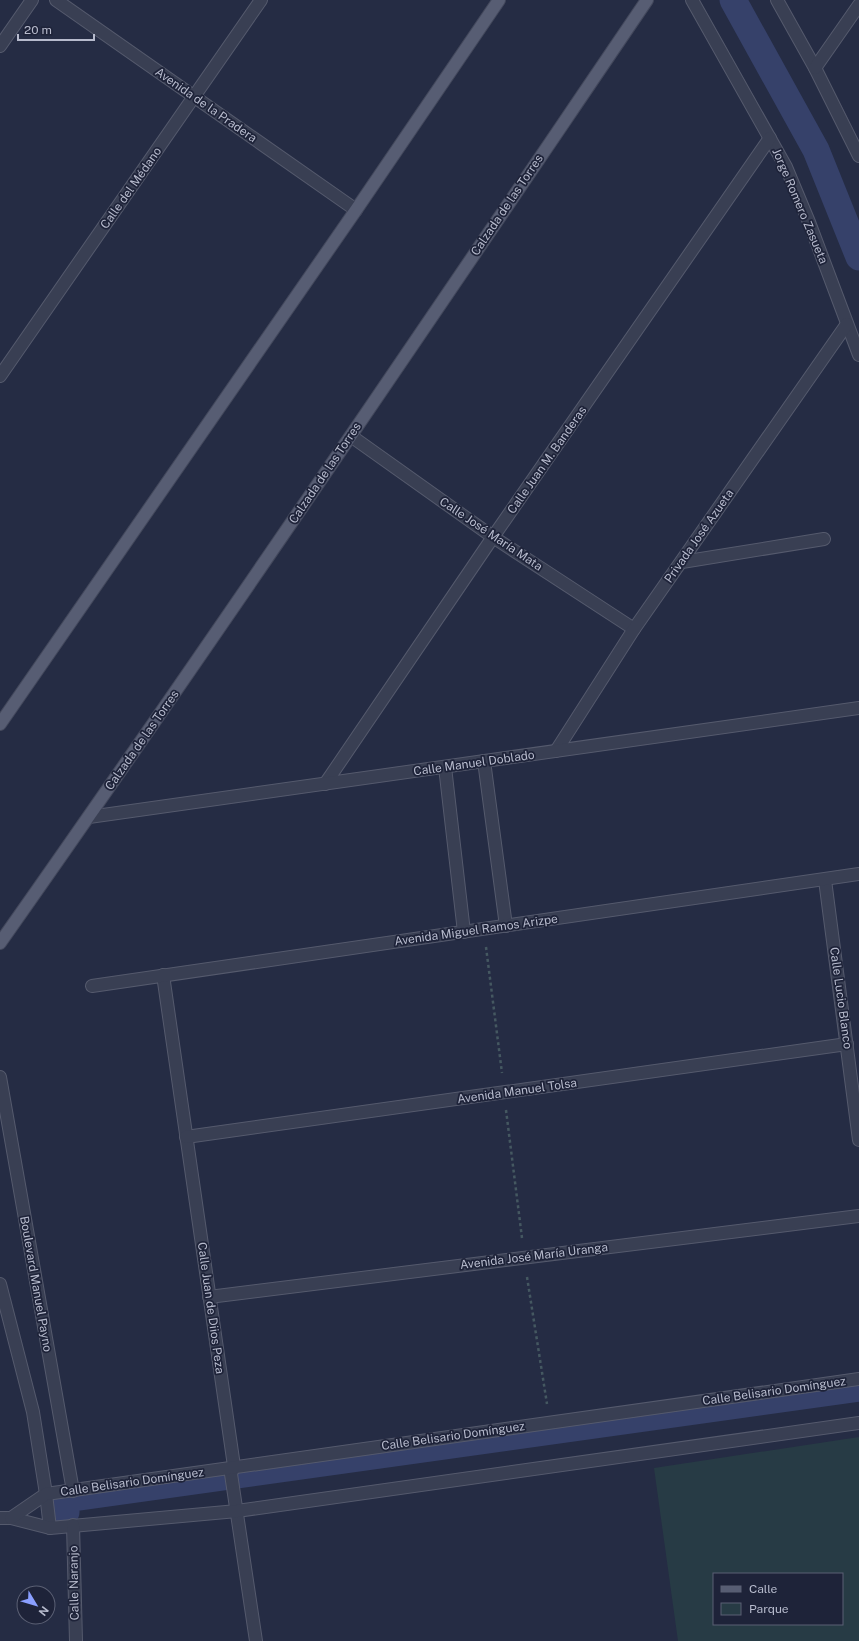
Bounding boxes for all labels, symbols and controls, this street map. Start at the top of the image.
scale bar [18,16,94,42]
text: 20 m [24,23,52,37]
street label: Avenida de la Pradera [153,65,259,145]
street label: Calle del Médano [98,144,165,232]
street label: Jorge Romero Zasueta [769,146,831,266]
street label: Calzada de las Torres [468,152,546,258]
street label: Calle Juan M. Banderas [504,403,590,517]
street label: Calzada de las Torres [286,420,364,526]
street label: Privada José Azueta [662,487,736,585]
street label: Calle José María Mata [437,494,545,574]
street label: Calzada de las Torres [102,687,182,793]
street label: Calle Manuel Doblado [413,748,536,778]
street label: Avenida Miguel Ramos Arizpe [393,912,559,948]
street label: Calle Lucio Blanco [827,946,855,1050]
street label: Avenida Manuel Tolsa [456,1076,578,1106]
street label: Boulevard Manuel Payno [17,1215,55,1353]
street label: Avenida José María Uranga [459,1240,609,1272]
street label: Calle Juan de Diios Peza [195,1241,227,1375]
street label: Calle Belisario Domínguez [701,1374,847,1408]
street label: Calle Belisario Domínguez [380,1419,526,1453]
street label: Calle Belisario Domínguez [59,1465,205,1499]
street label: Calle Naranjo [66,1545,82,1621]
legend [713,1573,843,1625]
text: Calle [749,1582,778,1596]
north arrow [16,1585,56,1625]
text: Parque [749,1602,789,1616]
text: N [37,1604,51,1618]

